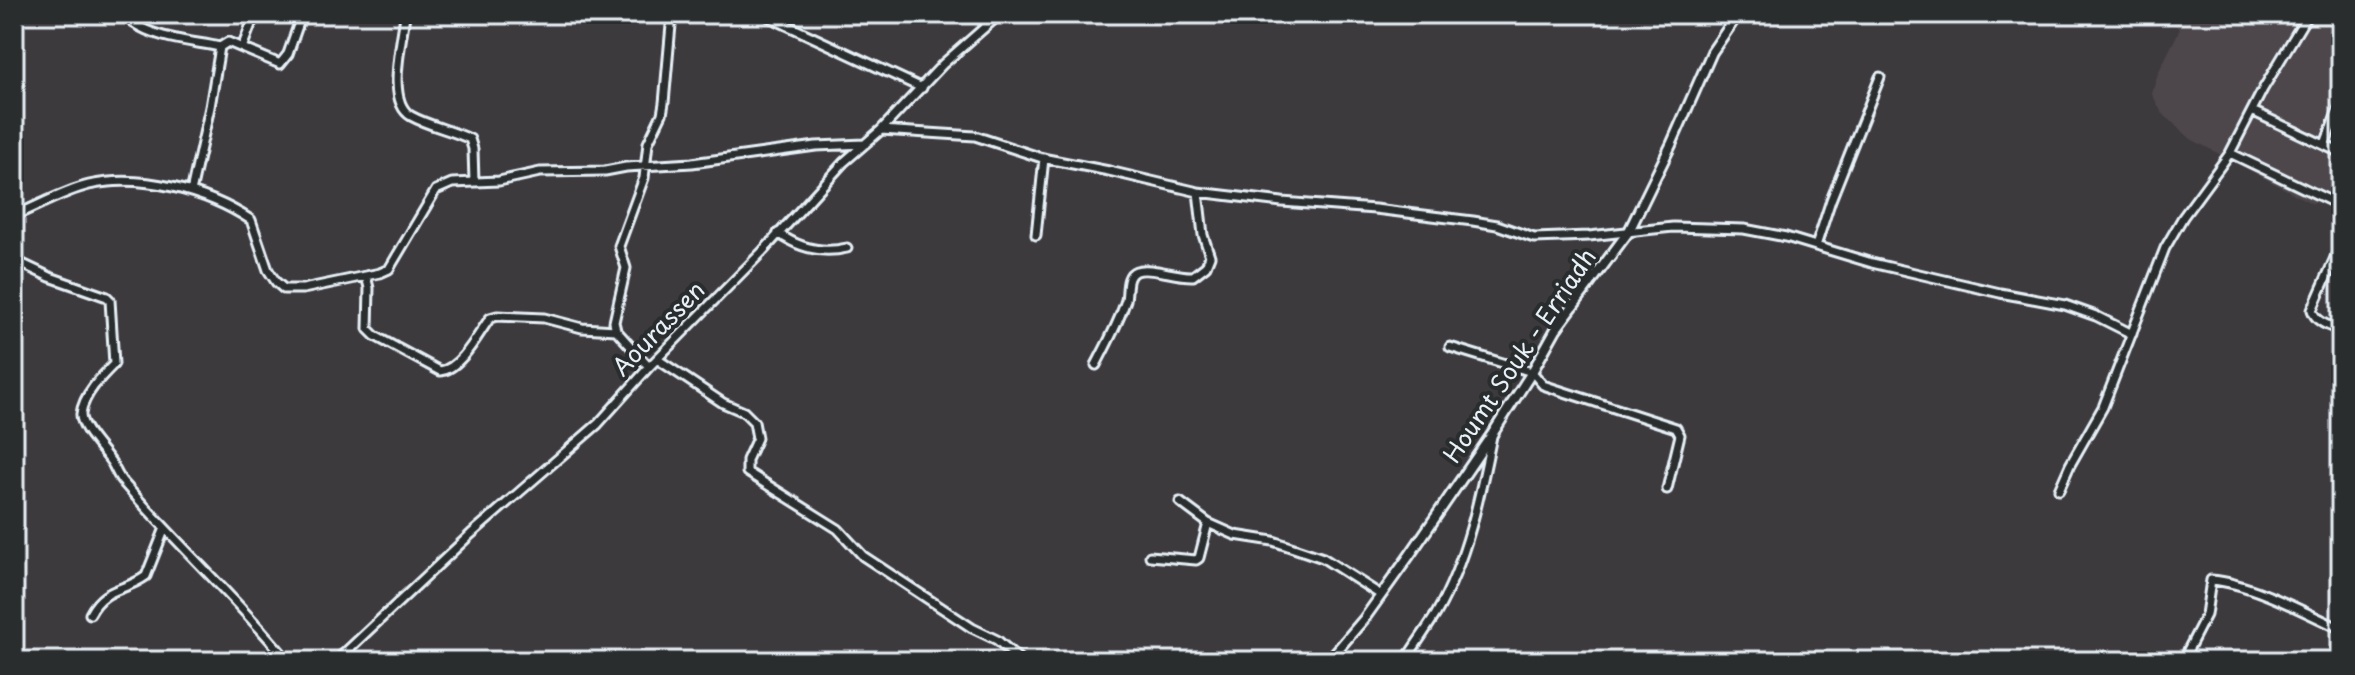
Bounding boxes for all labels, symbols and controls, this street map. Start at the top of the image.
street label: Houmt Souk - Erriadh [1433,240,1604,469]
street label: Aourassen [603,272,712,383]

